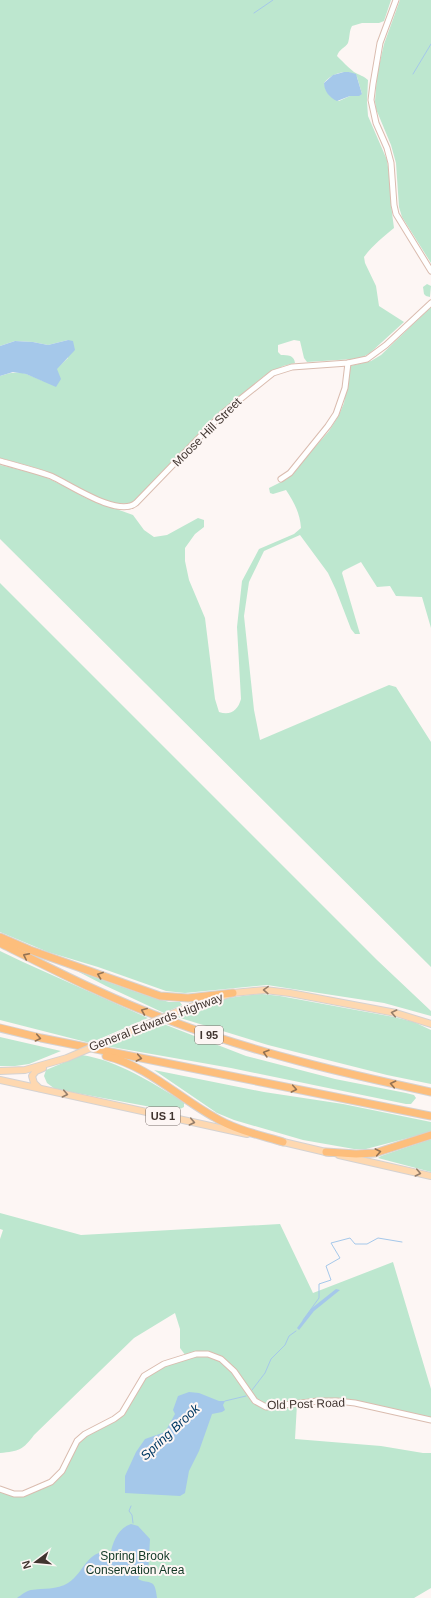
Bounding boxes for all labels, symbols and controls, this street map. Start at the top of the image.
street label: Moose Hill Street [170,394,245,469]
one-way arrow [23,953,30,960]
one-way arrow [96,971,103,979]
one-way arrow [263,986,269,995]
street label: General Edwards Highway [87,990,225,1054]
one-way arrow [140,1007,147,1015]
one-way arrow [391,1009,397,1017]
road number: I 95 [195,1026,223,1044]
one-way arrow [35,1033,41,1041]
one-way arrow [263,1049,270,1058]
one-way arrow [136,1053,143,1062]
one-way arrow [390,1080,396,1088]
one-way arrow [291,1084,298,1092]
one-way arrow [62,1090,69,1098]
road number: US 1 [146,1107,180,1125]
one-way arrow [189,1118,196,1126]
one-way arrow [375,1149,381,1157]
one-way arrow [415,1169,421,1177]
street label: Old Post Road [267,1396,345,1412]
water label: Spring Brook [137,1400,204,1463]
north arrow [16,1542,56,1582]
park label: Spring Brook Conservation Area [86,1549,185,1577]
text: N [20,1559,33,1570]

